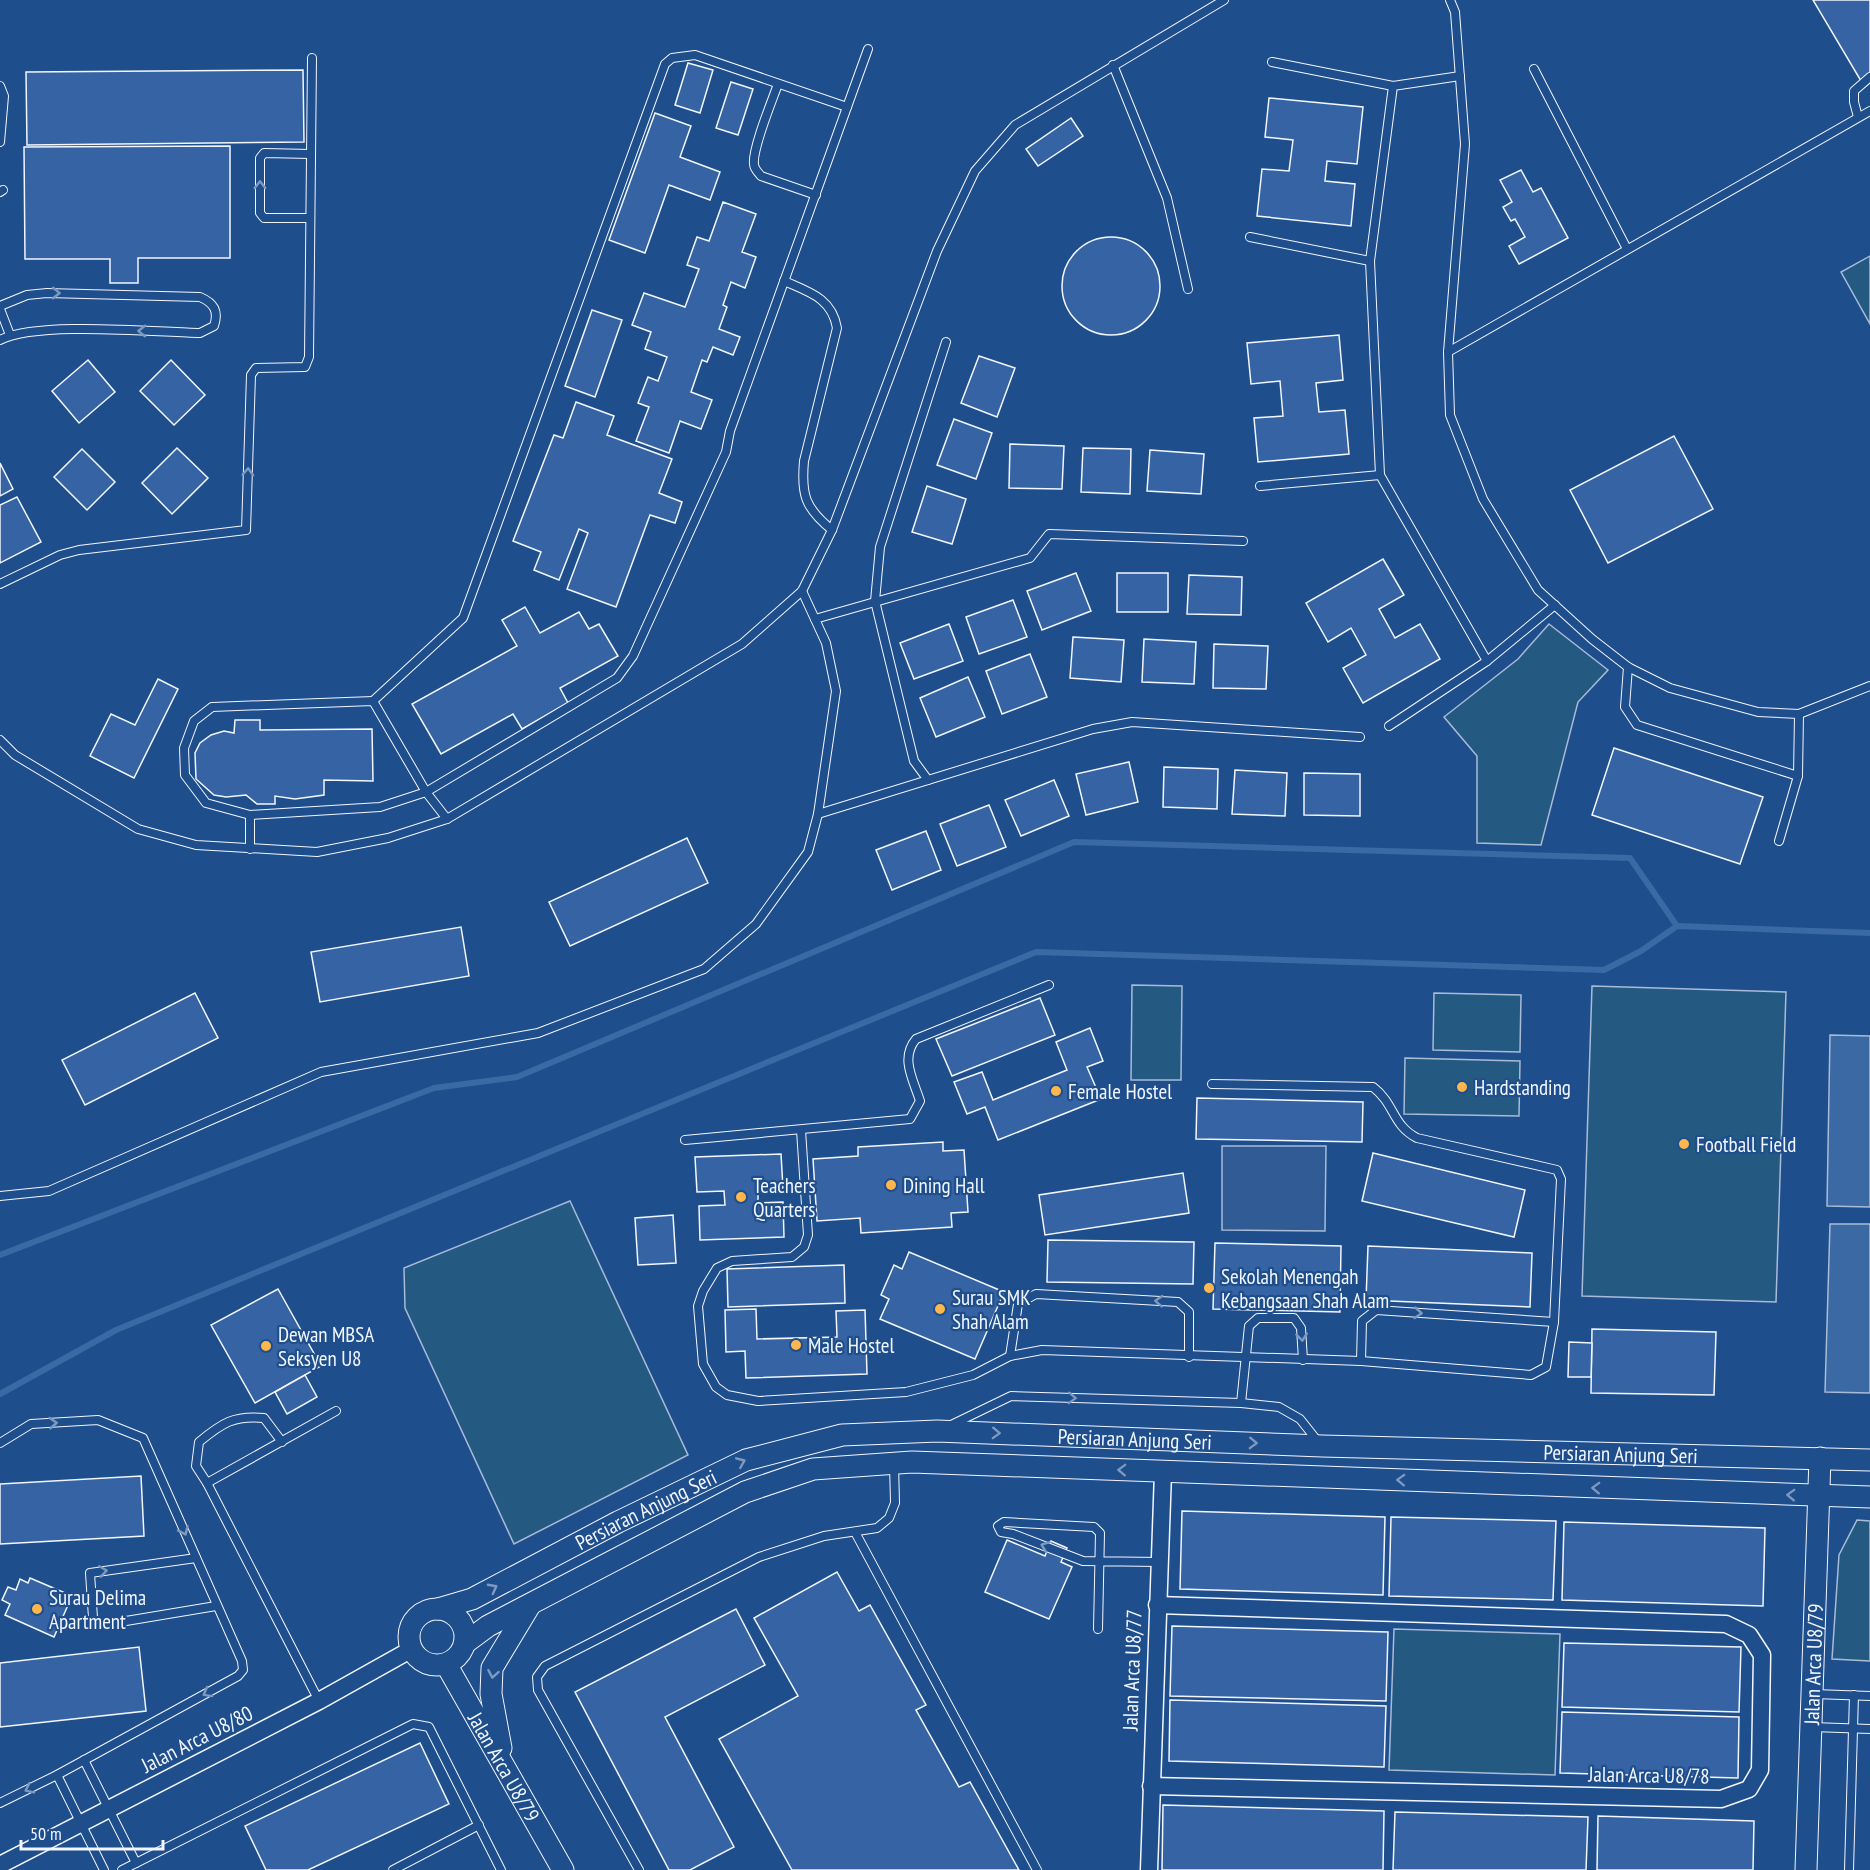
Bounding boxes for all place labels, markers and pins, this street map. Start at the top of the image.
place label: Hardstanding [1474,1074,1571,1101]
place label: Female Hostel [1068,1078,1172,1105]
marker: Hardstanding [1455,1080,1469,1094]
marker: Female Hostel [1049,1084,1063,1098]
place label: Football Field [1696,1131,1796,1158]
marker: Football Field [1677,1137,1691,1151]
place label: Teachers Quarters [753,1172,816,1223]
place label: Dining Hall [903,1172,985,1199]
marker: Dining Hall [884,1178,898,1192]
marker: Teachers Quarters [734,1190,748,1204]
place label: Sekolah Menengah Kebangsaan Shah Alam [1221,1263,1389,1314]
marker: Sekolah Menengah Kebangsaan Shah Alam [1202,1281,1216,1295]
place label: Surau SMK Shah Alam [952,1284,1031,1335]
marker: Surau SMK Shah Alam [933,1302,947,1316]
place label: Dewan MBSA Seksyen U8 [278,1321,374,1372]
place label: Male Hostel [808,1332,895,1359]
marker: Male Hostel [789,1338,803,1352]
marker: Dewan MBSA Seksyen U8 [259,1339,273,1353]
place label: Surau Delima Apartment [49,1584,146,1635]
marker: Surau Delima Apartment [30,1602,44,1616]

